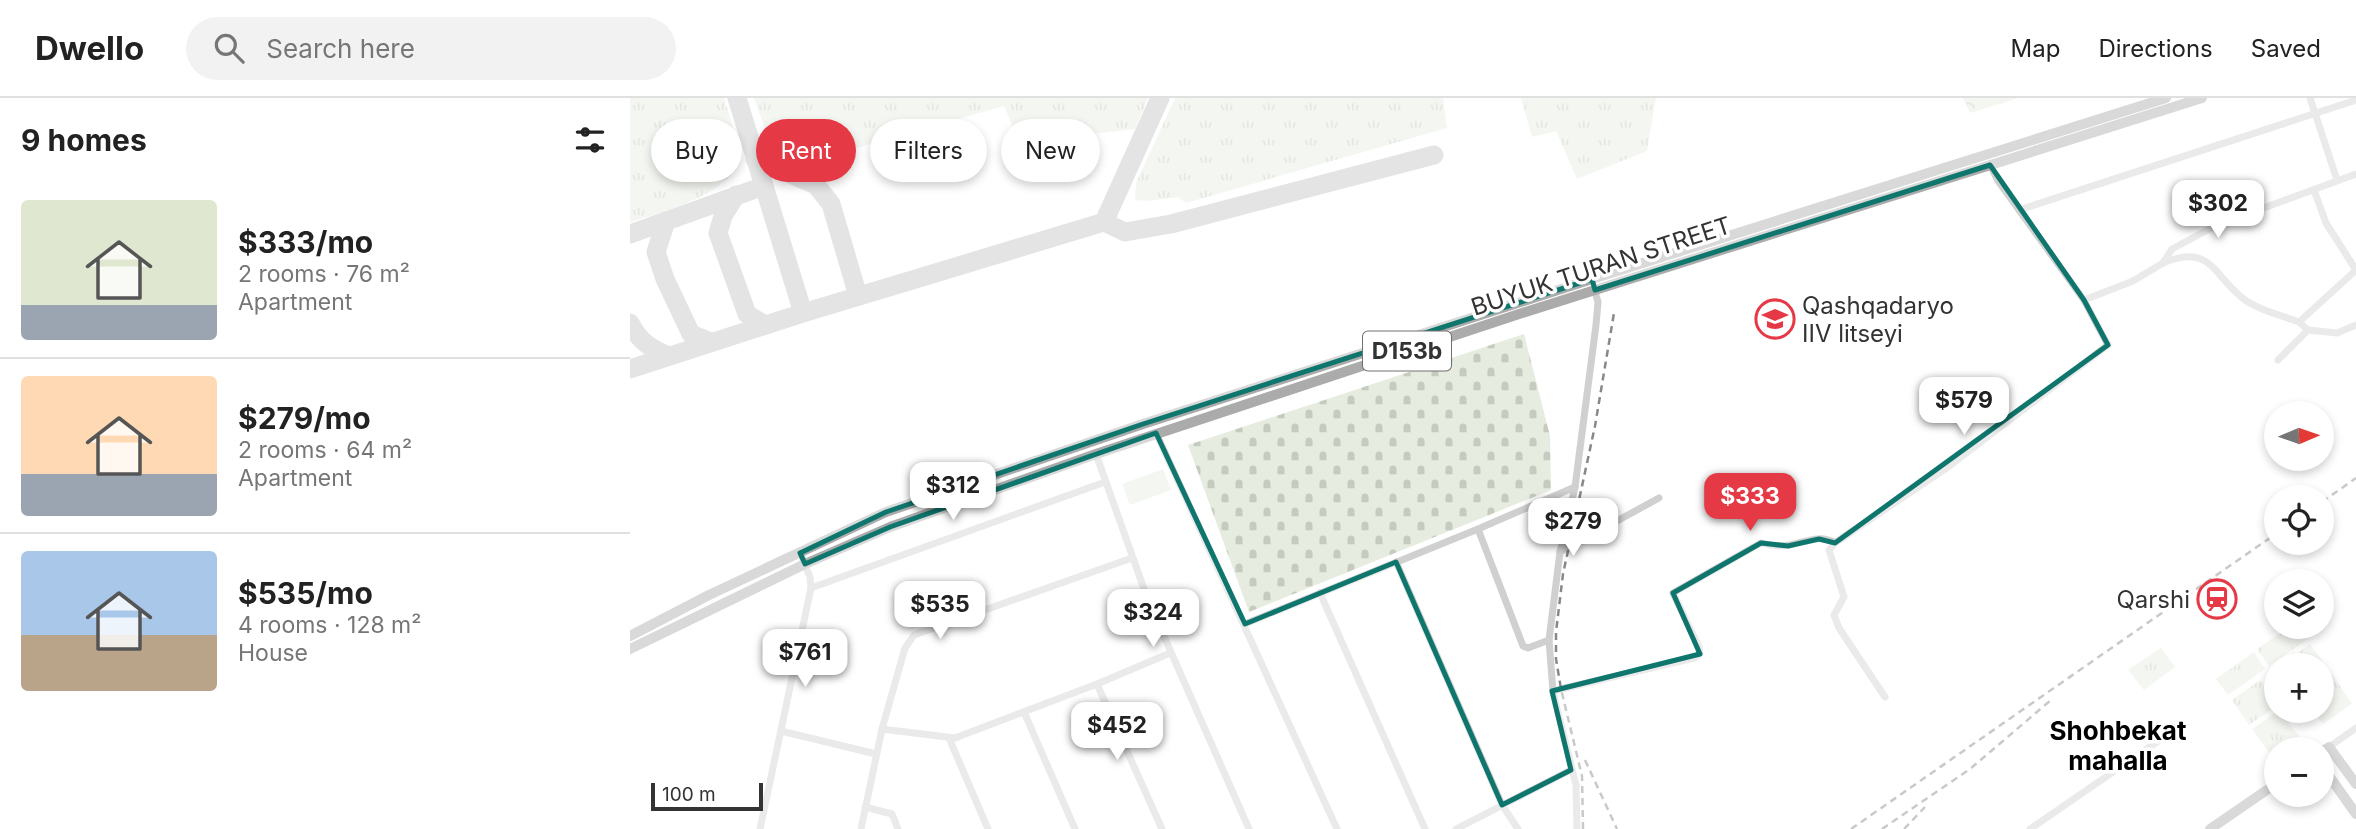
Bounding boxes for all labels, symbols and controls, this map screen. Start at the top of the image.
search box [186,17,676,80]
text: Dwello [35,28,144,68]
icon: search [210,29,248,67]
text: Search here [266,33,415,64]
text: Map [2011,34,2060,63]
text: Directions [2098,34,2213,63]
text: Saved [2251,34,2321,63]
chip: Buy [651,119,742,182]
chip: Rent [756,119,856,182]
chip: Filters [870,119,987,182]
chip: New [1001,119,1100,182]
icon: filters [571,121,609,159]
text: 9 homes [21,122,147,158]
pin: $302 [2177,180,2259,240]
text: $302 [2188,189,2248,217]
street label: BUYUK TURAN STREET [1467,210,1735,322]
text: $333/mo [238,224,373,260]
icon: home [77,228,161,312]
text: 2 rooms · 76 m² [238,260,410,288]
text: Apartment [238,288,352,316]
place label: Qashqadaryo IIV litseyi [1802,291,1954,348]
school or university icon: Qashqadaryo IIV litseyi [1754,298,1796,340]
road number: D153b [1363,332,1451,370]
pin: $579 [1923,378,2005,437]
text: $579 [1935,386,1993,414]
text: $279/mo [238,400,371,436]
north arrow [2264,401,2334,471]
map controls [2264,401,2334,807]
icon: home [77,404,161,488]
text: 2 rooms · 64 m² [238,436,412,464]
pin: $312 [912,462,994,522]
text: Apartment [238,464,352,492]
text: $312 [926,471,980,499]
pin: $333 [1709,474,1791,533]
text: $333 [1720,482,1780,510]
button: locate [2264,485,2334,555]
pin: $279 [1532,498,1614,558]
text: $279 [1544,507,1602,535]
button: layers [2264,569,2334,639]
text: $535/mo [238,575,373,611]
station icon: Qarshi [2196,578,2238,620]
icon: home [77,579,161,663]
pin: $535 [899,582,981,641]
place label: Qarshi [2116,585,2190,614]
pin: $324 [1112,589,1194,649]
text: $535 [910,590,970,618]
text: $324 [1123,598,1183,626]
text: 4 rooms · 128 m² [238,611,421,639]
pin: $761 [764,630,846,689]
text: $761 [779,638,831,666]
text: House [238,639,308,667]
button: + [2264,653,2334,723]
pin: $452 [1076,702,1158,762]
text: $452 [1087,711,1147,739]
district label: Shohbekat mahalla [2050,715,2187,776]
button: − [2264,737,2334,807]
scale bar [651,780,763,812]
text: 100 m [662,783,716,806]

